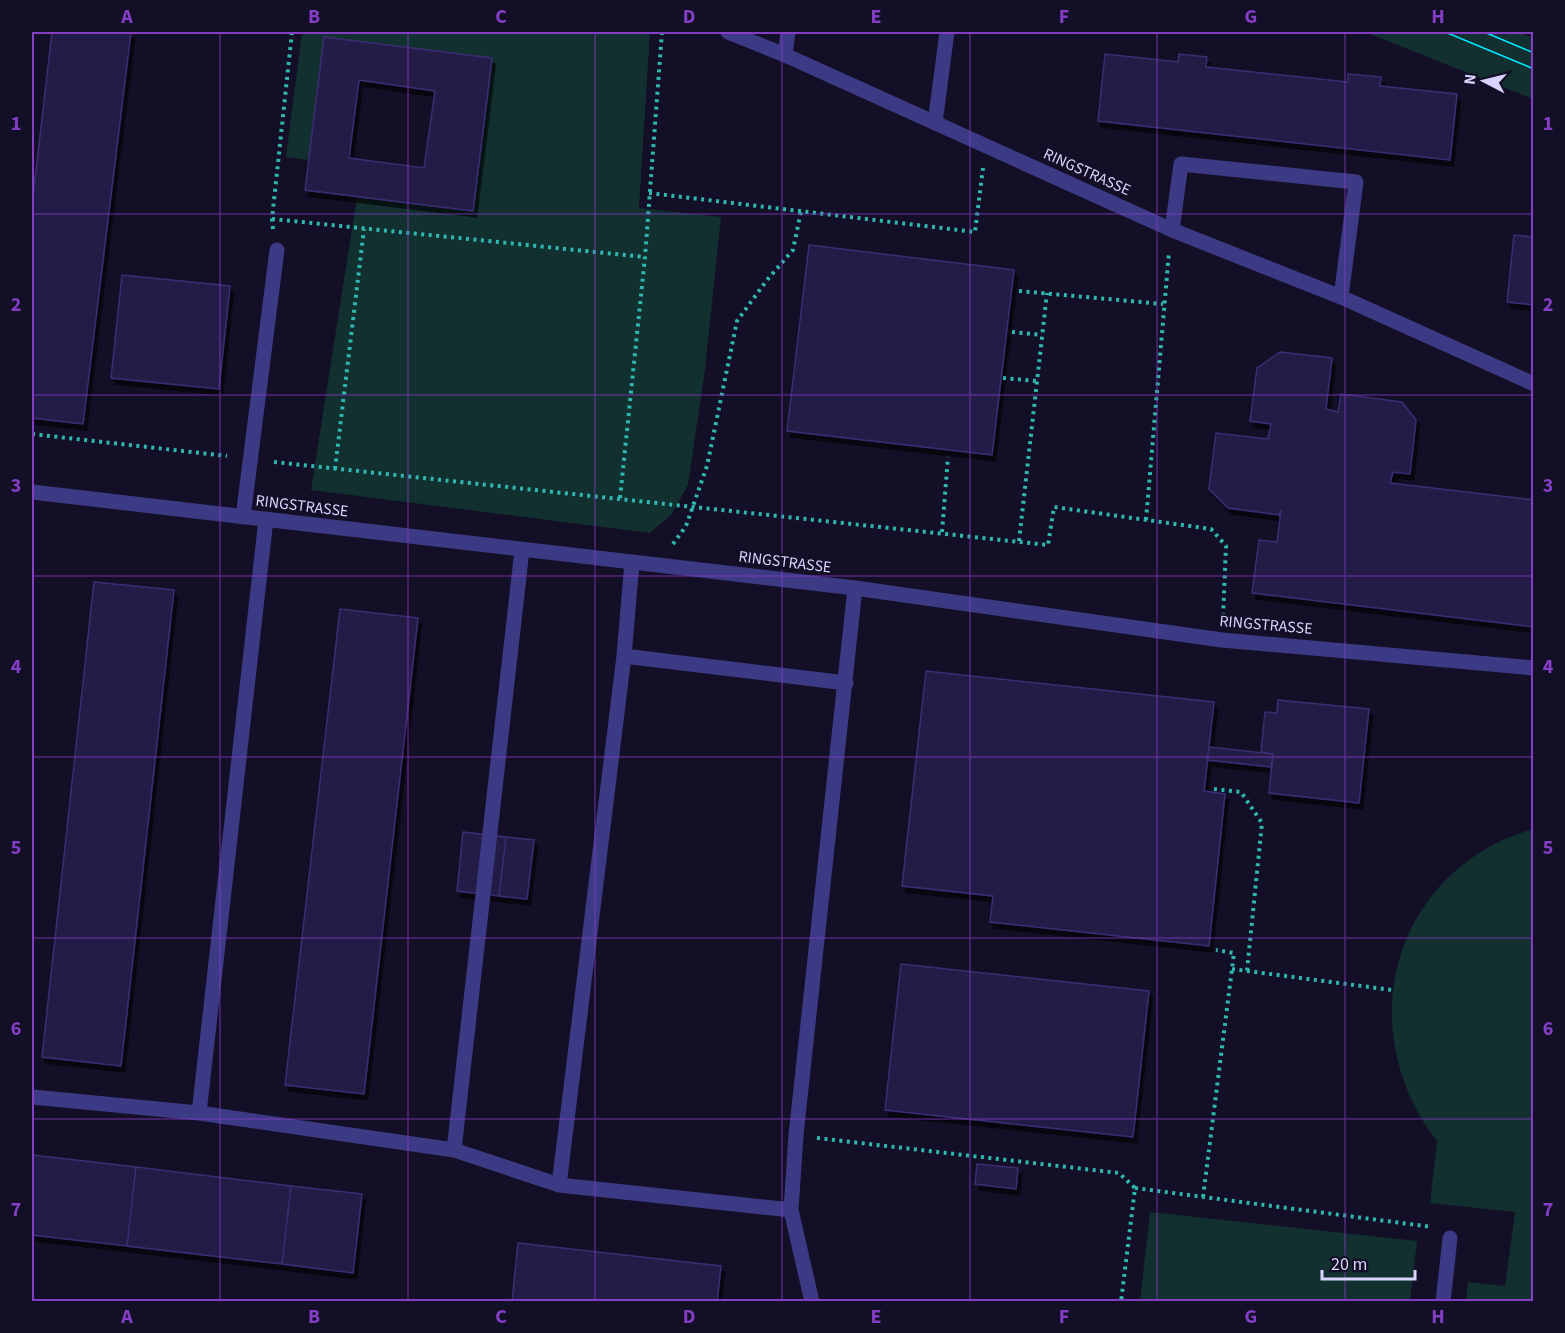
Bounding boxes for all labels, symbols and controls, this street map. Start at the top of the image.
text: A [120,3,133,31]
text: B [308,3,320,31]
text: C [495,3,507,31]
text: D [683,3,695,31]
text: E [871,3,881,31]
text: F [1059,3,1069,31]
text: G [1245,3,1257,31]
text: H [1431,3,1445,31]
north arrow [1454,51,1514,111]
text: N [1459,73,1482,86]
text: 1 [11,110,21,138]
text: 1 [1543,110,1553,138]
street label: RINGSTRASSE [1040,143,1134,201]
text: 2 [11,291,21,319]
text: 2 [1543,291,1553,319]
text: 3 [11,472,21,500]
text: 3 [1543,472,1553,500]
street label: RINGSTRASSE [254,489,350,523]
street label: RINGSTRASSE [737,545,833,579]
street label: RINGSTRASSE [1219,610,1313,640]
text: 4 [11,653,22,681]
text: 4 [1543,653,1554,681]
text: 5 [11,834,21,862]
text: 5 [1543,834,1553,862]
text: 6 [11,1015,21,1043]
text: 6 [1543,1015,1553,1043]
text: 7 [11,1196,21,1224]
text: 7 [1543,1196,1553,1224]
scale bar [1322,1243,1415,1281]
text: 20 m [1331,1252,1367,1277]
text: A [120,1303,133,1331]
text: B [308,1303,320,1331]
text: C [495,1303,507,1331]
text: D [683,1303,695,1331]
text: E [871,1303,881,1331]
text: F [1059,1303,1069,1331]
text: G [1245,1303,1257,1331]
text: H [1431,1303,1445,1331]

